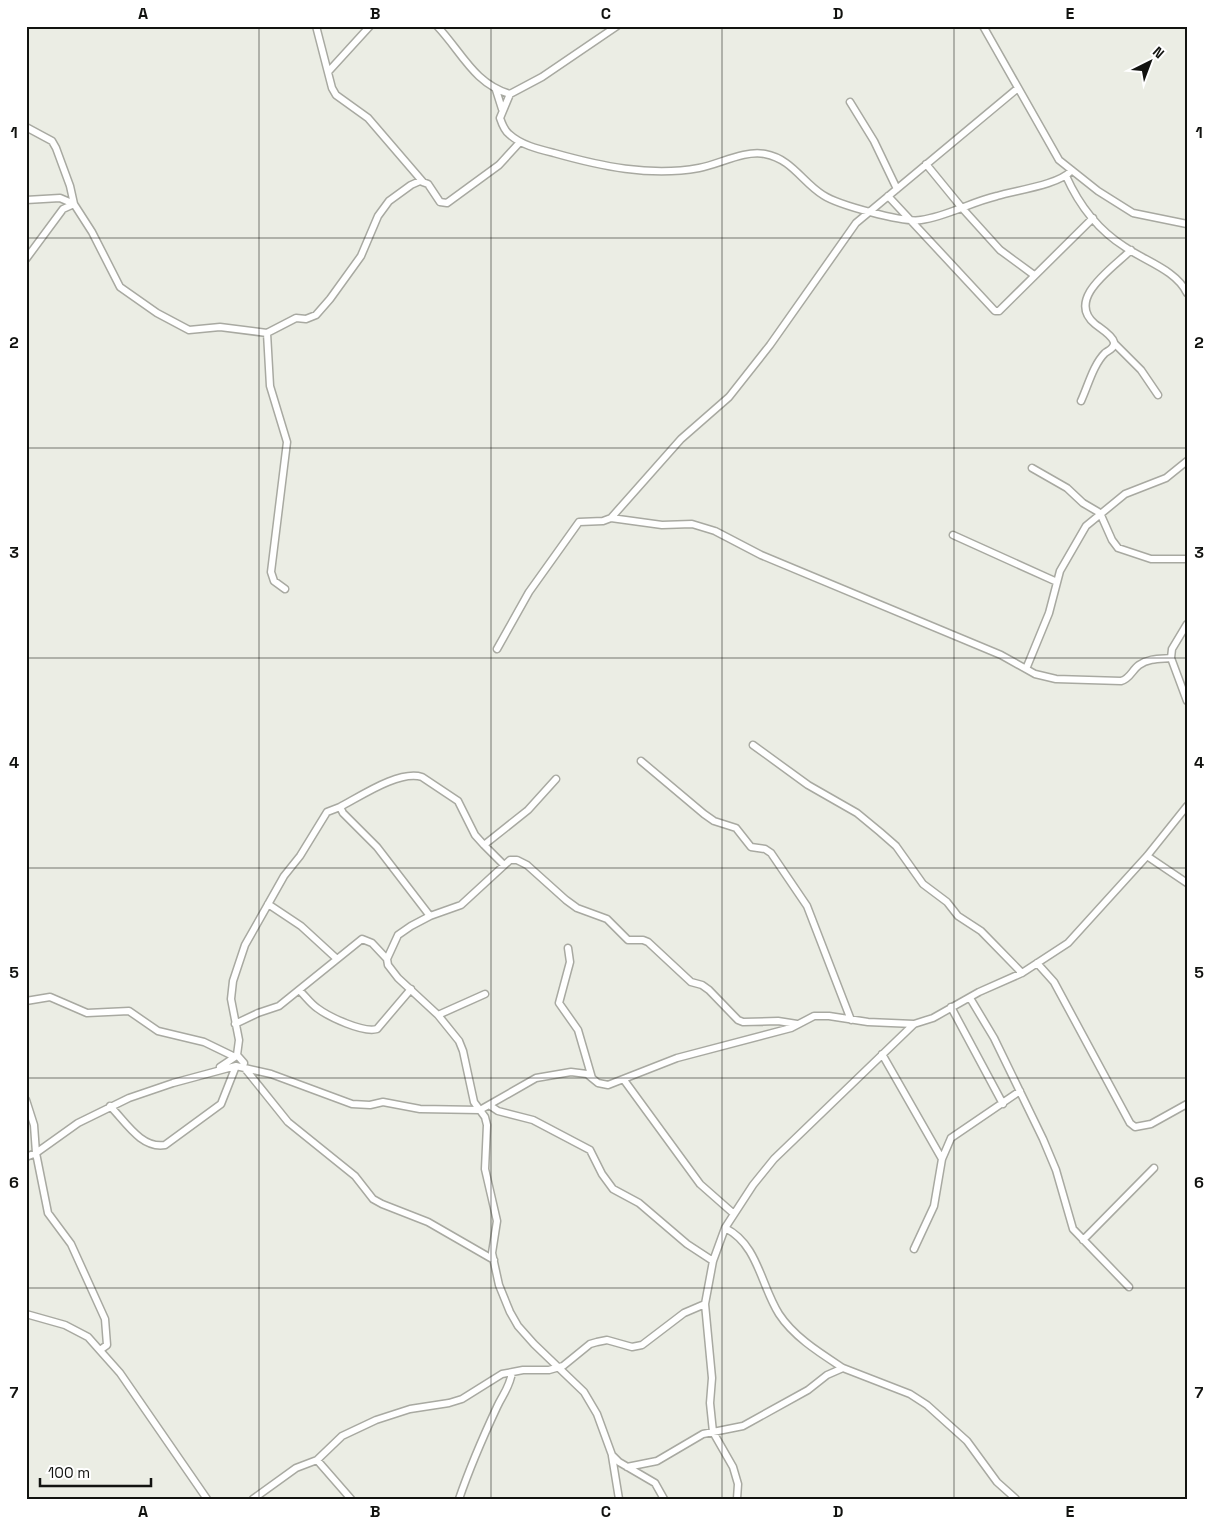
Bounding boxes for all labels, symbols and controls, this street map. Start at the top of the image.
text: A [138,3,148,24]
text: B [370,3,380,24]
text: C [601,3,611,24]
text: D [833,3,843,24]
text: E [1066,3,1075,24]
north arrow [1126,38,1176,88]
text: N [1149,43,1168,62]
text: 1 [10,122,18,143]
text: 1 [1195,122,1203,143]
text: 2 [9,332,19,353]
text: 2 [1194,332,1204,353]
text: 3 [9,542,19,563]
text: 3 [1194,542,1204,563]
text: 4 [9,752,19,773]
text: 4 [1194,752,1204,773]
text: 5 [9,962,19,983]
text: 5 [1194,962,1204,983]
text: 6 [9,1172,19,1193]
text: 6 [1194,1172,1204,1193]
text: 7 [10,1382,19,1403]
text: 7 [1195,1382,1204,1403]
scale bar [40,1455,151,1487]
text: 100 m [48,1463,90,1482]
text: A [138,1501,148,1522]
text: B [370,1501,380,1522]
text: C [601,1501,611,1522]
text: D [833,1501,843,1522]
text: E [1066,1501,1075,1522]

